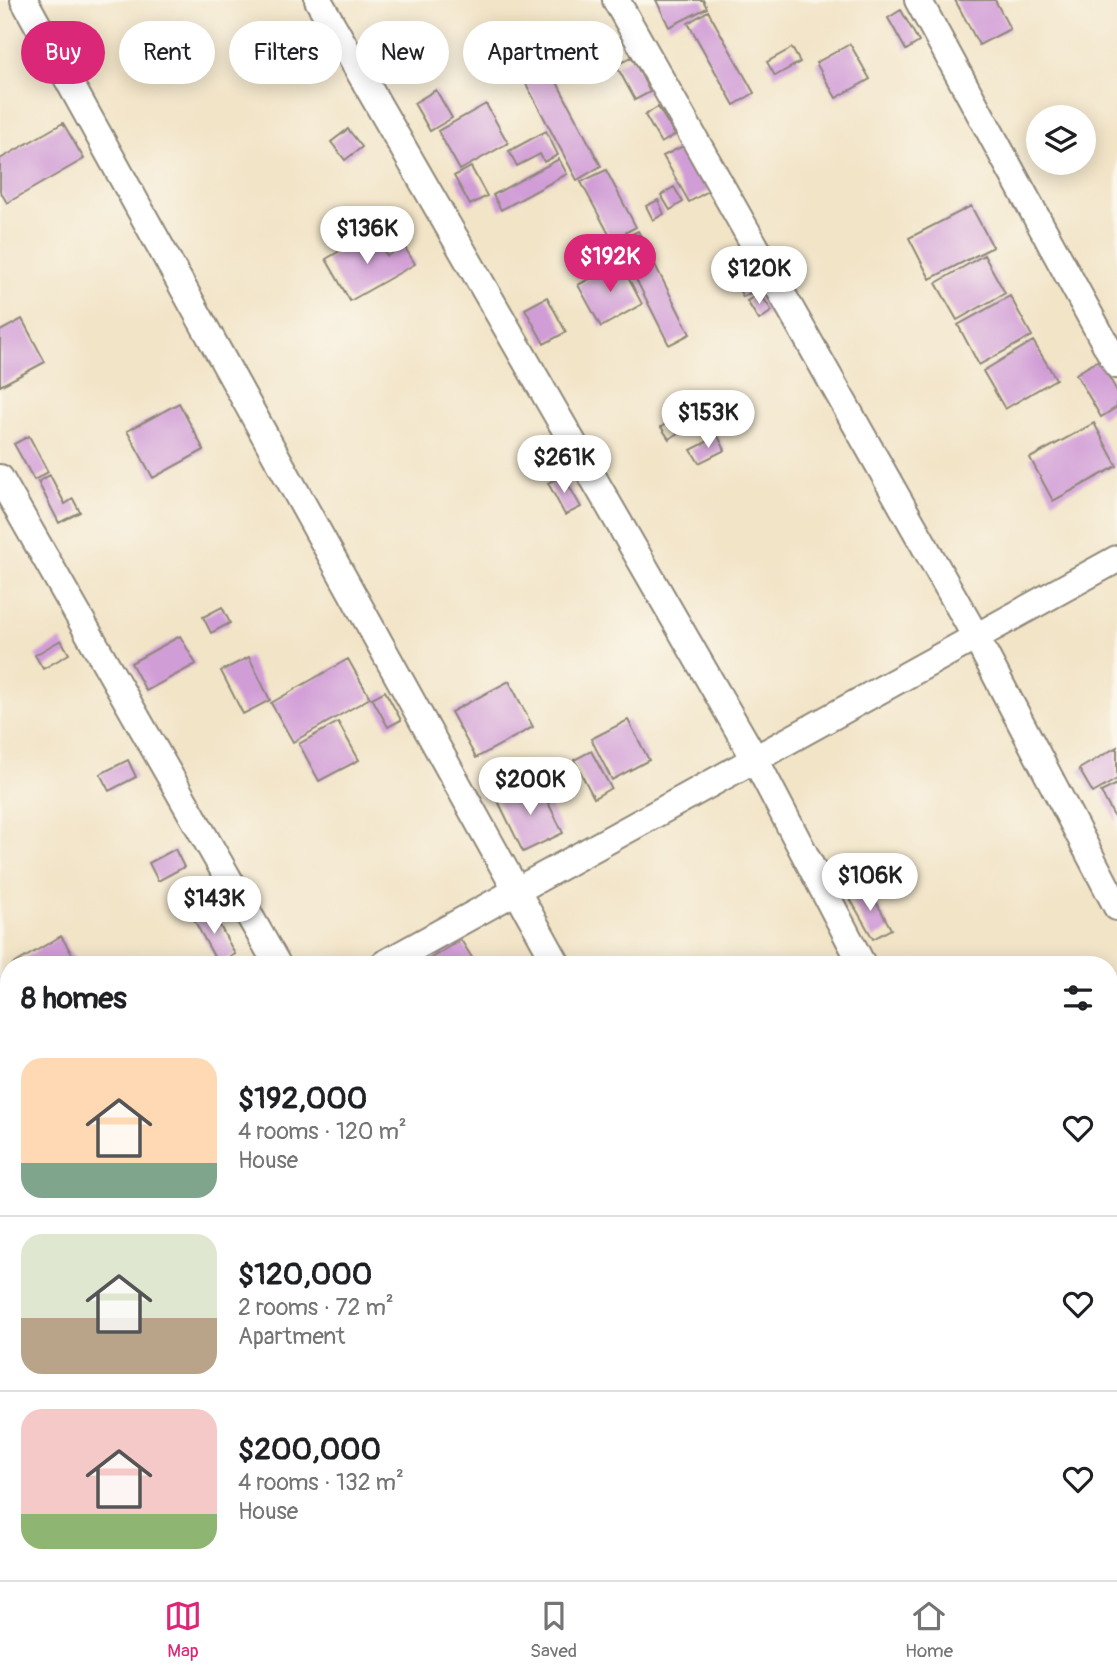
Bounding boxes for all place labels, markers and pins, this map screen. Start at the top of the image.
pin: $136K [318,206,416,266]
pin: $192K [561,234,659,294]
pin: $120K [710,246,808,306]
pin: $153K [659,391,757,450]
pin: $261K [515,435,613,495]
pin: $200K [481,758,579,817]
pin: $106K [821,853,919,913]
pin: $143K [165,876,263,936]

